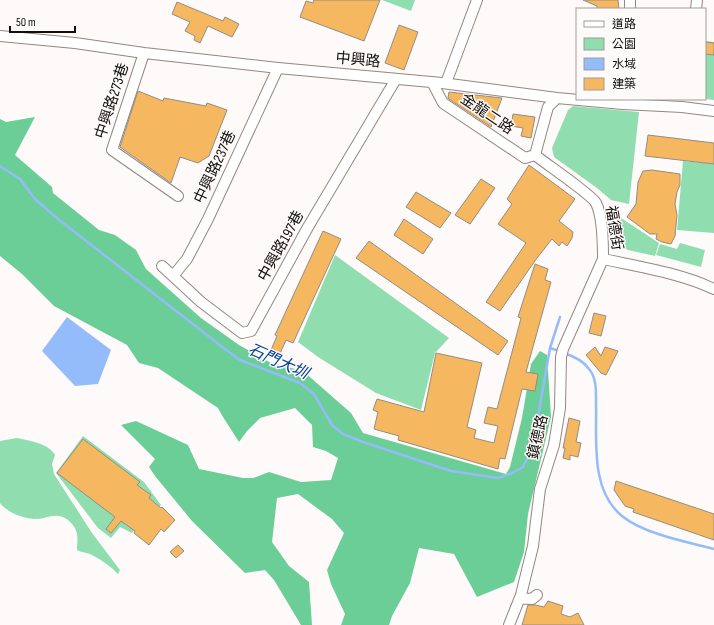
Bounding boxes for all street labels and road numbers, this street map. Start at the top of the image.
street label: 中興路 [335,49,381,71]
street label: 中興路273巷 [91,61,133,141]
street label: 金龍二路 [457,89,517,139]
street label: 中興路237巷 [190,127,240,207]
street label: 福德街 [601,204,627,252]
street label: 中興路197巷 [254,207,308,285]
street label: 鎮德路 [524,413,552,461]

